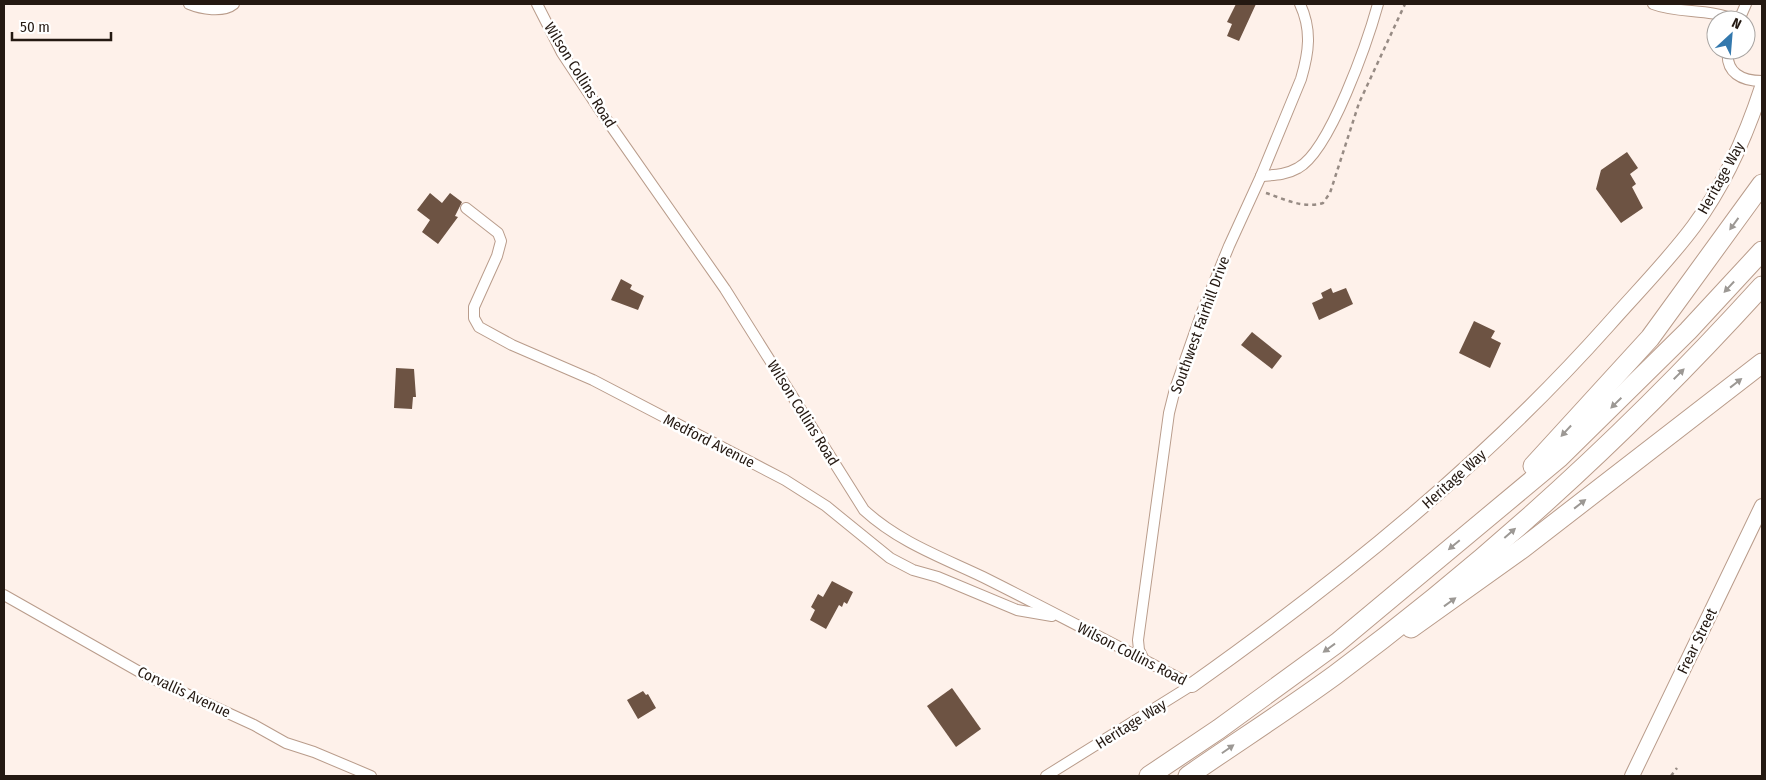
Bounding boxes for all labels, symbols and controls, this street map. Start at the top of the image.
scale bar [12,10,111,42]
north arrow [1706,10,1756,60]
text: N [1729,14,1744,33]
text: 50 m [20,18,50,36]
street label: Wilson Collins Road [540,19,620,131]
street label: Heritage Way [1694,138,1748,217]
one-way arrow [1729,217,1739,231]
street label: Southwest Fairhill Drive [1167,254,1233,396]
one-way arrow [1723,281,1735,293]
street label: Wilson Collins Road [763,357,843,469]
one-way arrow [1673,368,1685,380]
one-way arrow [1729,378,1743,388]
one-way arrow [1610,397,1622,409]
street label: Medford Avenue [660,410,758,472]
one-way arrow [1560,425,1572,437]
street label: Heritage Way [1418,445,1490,512]
one-way arrow [1573,499,1587,509]
one-way arrow [1503,527,1515,539]
one-way arrow [1448,539,1461,550]
one-way arrow [1443,596,1456,607]
street label: Frear Street [1673,605,1721,677]
street label: Wilson Collins Road [1074,619,1190,689]
one-way arrow [1323,643,1336,654]
street label: Corvallis Avenue [135,663,233,721]
street label: Heritage Way [1092,695,1170,753]
one-way arrow [1221,744,1235,754]

